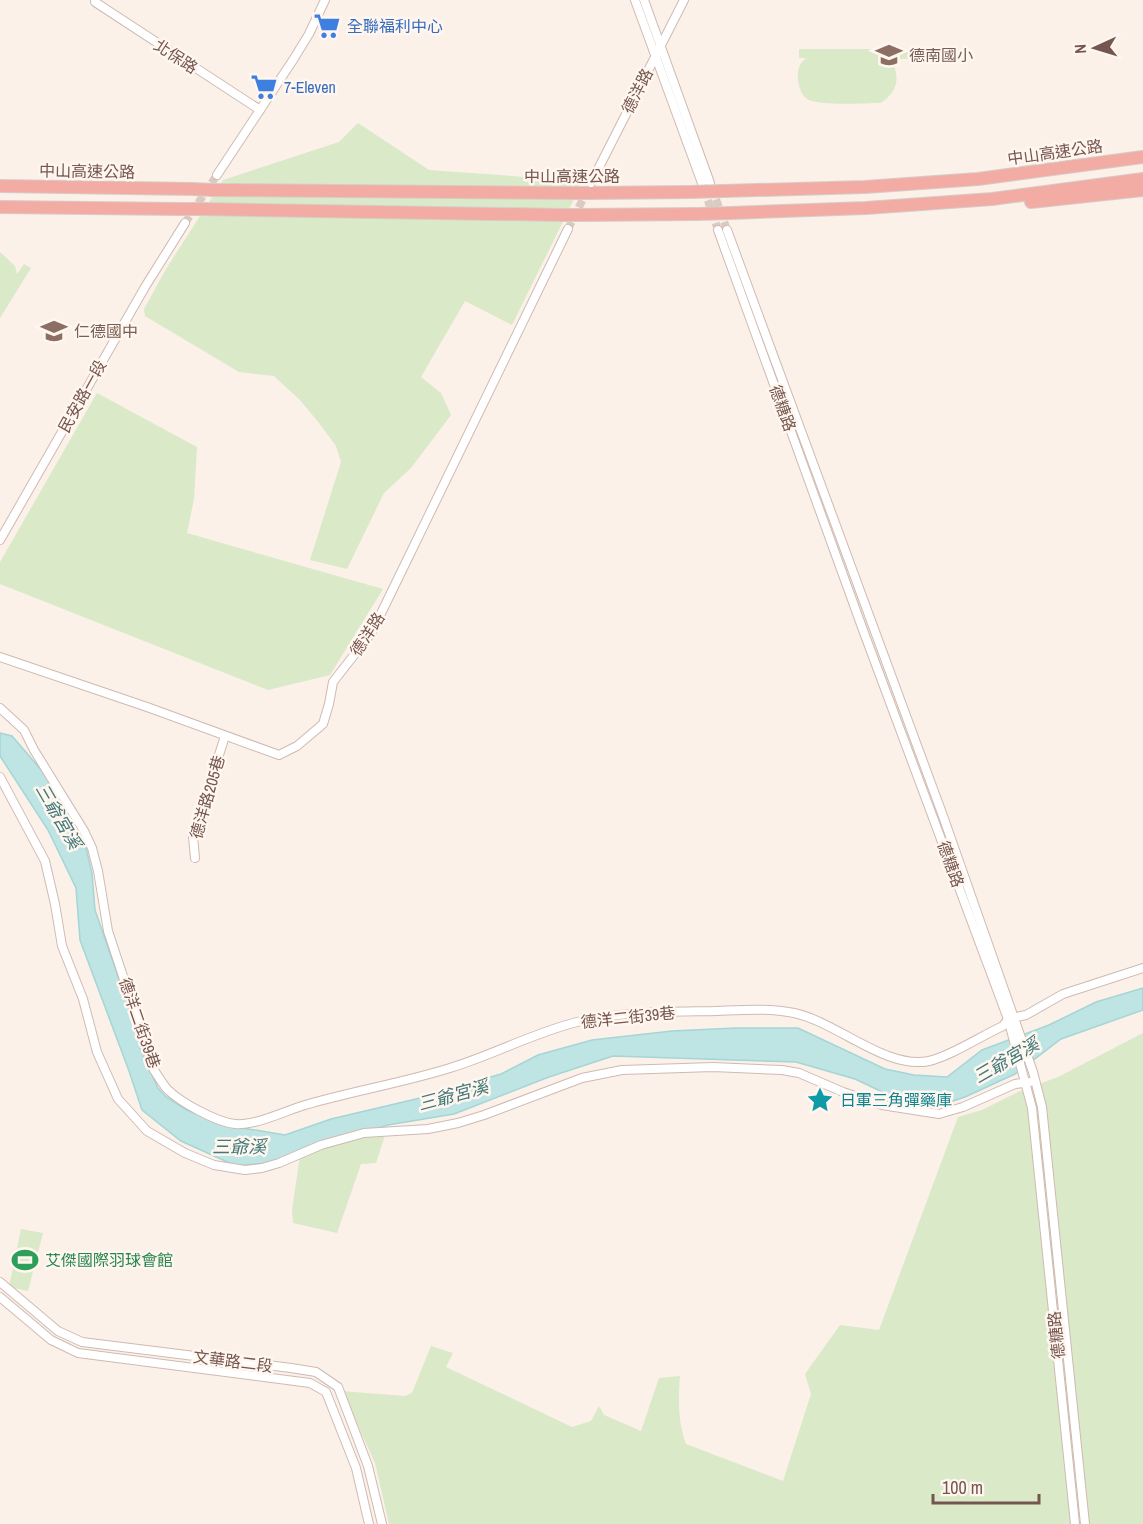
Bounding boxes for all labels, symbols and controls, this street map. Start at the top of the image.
supermarket icon: 全聯福利中心 [312,11,342,41]
place label: 全聯福利中心 [347,15,443,37]
north arrow [1065,18,1125,78]
street label: 北保路 [150,34,202,78]
school or university icon: 德南國小 [874,40,904,70]
place label: 德南國小 [909,44,973,66]
text: N [1069,44,1091,55]
street label: 德洋路 [616,65,658,117]
supermarket icon: 7-Eleven [249,72,279,102]
place label: 7-Eleven [284,76,336,98]
street label: 中山高速公路 [1006,134,1104,170]
street label: 中山高速公路 [39,159,135,183]
street label: 中山高速公路 [524,165,620,187]
school or university icon: 仁德國中 [39,316,69,346]
place label: 仁德國中 [74,320,138,342]
street label: 民安路一段 [53,356,111,436]
street label: 德糖路 [764,382,802,434]
street label: 德洋路 [345,608,389,660]
street label: 德洋路205巷 [185,753,229,841]
water label: 三爺宮溪 [30,779,89,856]
street label: 德糖路 [932,838,970,890]
street label: 德洋二街39巷 [114,975,166,1071]
street label: 德洋二街39巷 [580,1001,676,1033]
water label: 三爺宮溪 [969,1030,1046,1089]
water label: 三爺宮溪 [415,1073,494,1116]
place icon: 日軍三角彈藥庫 [805,1085,835,1115]
place label: 日軍三角彈藥庫 [840,1089,952,1111]
water label: 三爺溪 [212,1134,269,1159]
sports icon: 艾傑國際羽球會館 [10,1245,40,1275]
place label: 艾傑國際羽球會館 [45,1249,173,1271]
street label: 德糖路 [1043,1310,1069,1360]
street label: 文華路二段 [192,1345,274,1377]
scale bar [933,1467,1040,1505]
text: 100 m [942,1475,983,1500]

